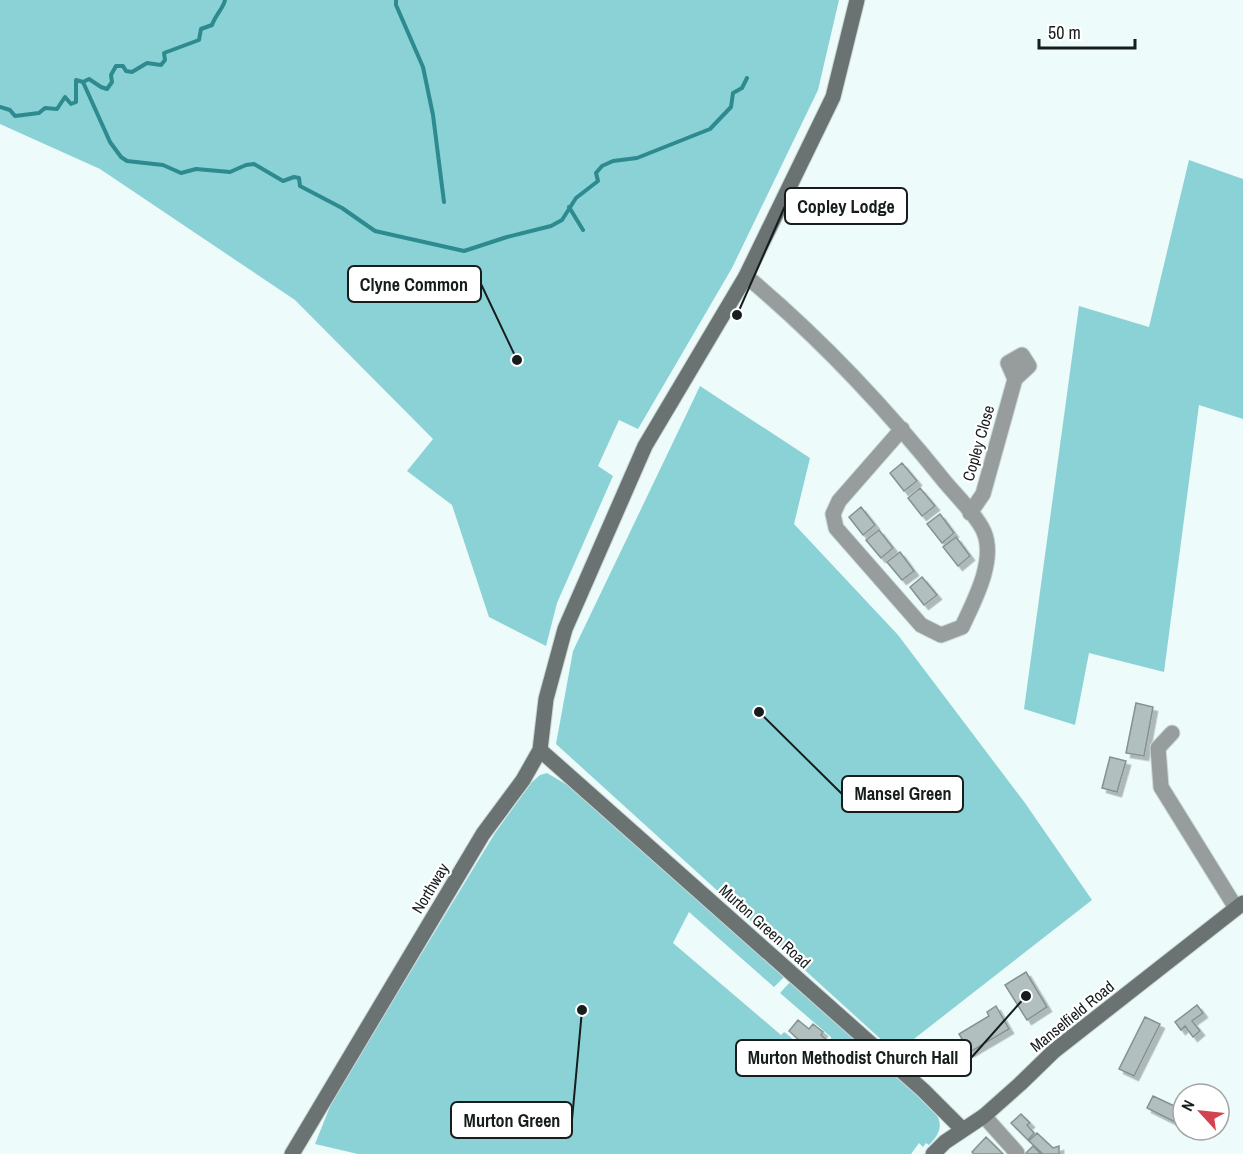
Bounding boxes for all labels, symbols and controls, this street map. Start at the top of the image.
scale bar [1039,12,1135,50]
text: 50 m [1048,20,1081,45]
callout: Copley Lodge [785,188,907,224]
text: Copley Lodge [797,194,895,219]
callout: Clyne Common [348,266,481,302]
text: Clyne Common [360,272,468,297]
street label: Copley Close [957,402,999,484]
callout: Mansel Green [842,776,963,812]
text: Mansel Green [855,781,951,806]
street label: Northway [406,858,454,917]
street label: Murton Green Road [715,879,815,973]
street label: Manselfield Road [1025,975,1119,1057]
callout: Murton Methodist Church Hall [736,1040,971,1076]
text: Murton Methodist Church Hall [748,1045,958,1070]
north arrow [1171,1082,1231,1142]
text: N [1176,1096,1200,1114]
callout: Murton Green [451,1102,572,1138]
text: Murton Green [464,1108,560,1133]

